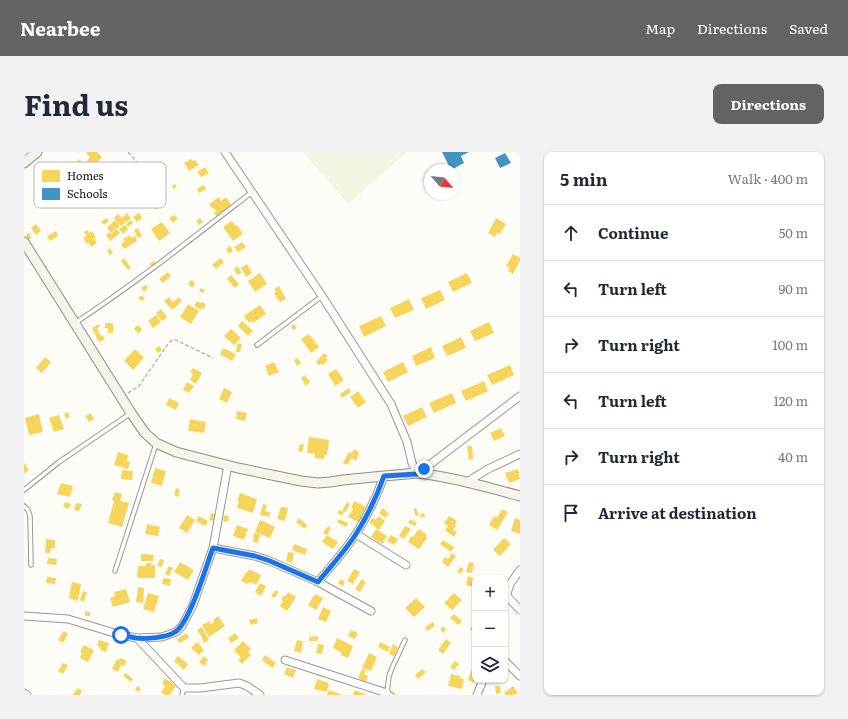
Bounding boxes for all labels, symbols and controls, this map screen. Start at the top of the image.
text: Nearbee [20,14,101,42]
text: Map [645,18,675,38]
text: Directions [697,18,767,38]
text: Saved [789,18,828,38]
text: Find us [24,83,128,125]
button: Directions [713,84,824,124]
legend [34,162,166,208]
north arrow [424,164,460,200]
text: 5 min [560,166,608,191]
text: Homes [67,167,104,183]
text: Walk · 400 m [728,169,808,188]
text: Schools [67,185,108,201]
text: Continue [598,221,668,244]
icon: ahead [560,222,582,244]
text: 50 m [779,223,808,242]
text: Turn left [598,277,667,300]
icon: left [560,278,582,300]
text: 90 m [778,279,808,298]
text: Turn right [598,333,680,356]
icon: right [560,334,582,356]
text: 100 m [772,335,808,354]
text: Turn left [598,389,667,412]
icon: left [560,390,582,412]
text: 120 m [773,391,808,410]
text: Turn right [598,445,680,468]
icon: right [560,446,582,468]
text: 40 m [778,447,808,466]
route end [415,460,433,478]
text: Arrive at destination [598,501,757,524]
icon: arrive [560,502,582,524]
map controls [472,575,508,683]
button: + [472,575,508,611]
button: − [472,611,508,647]
route start [112,626,130,644]
button: layers [472,647,508,683]

